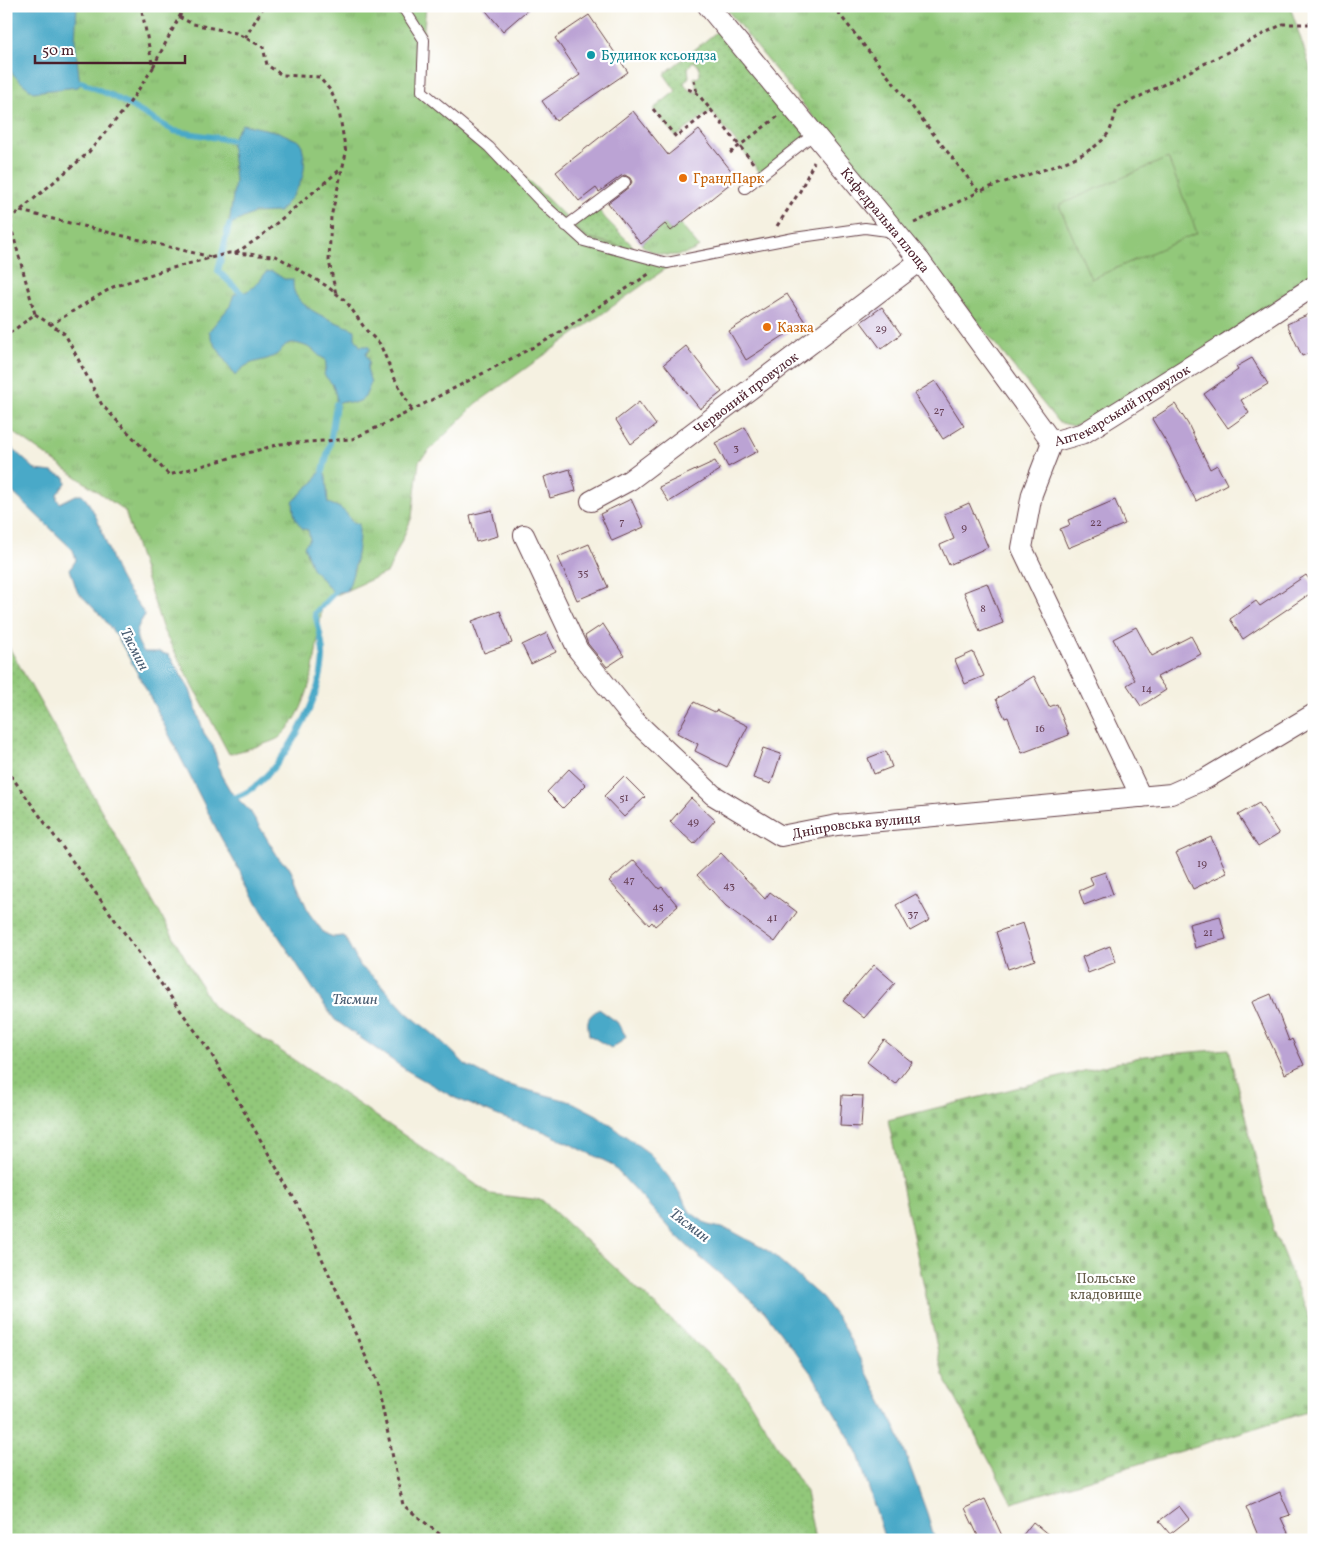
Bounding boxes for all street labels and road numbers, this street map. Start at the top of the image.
street label: Кафедральна площа [835,164,934,277]
street label: Червоний провулок [690,348,803,440]
street label: Аптекарський провулок [1052,361,1195,452]
street label: Дніпровська вулиця [790,809,921,845]

